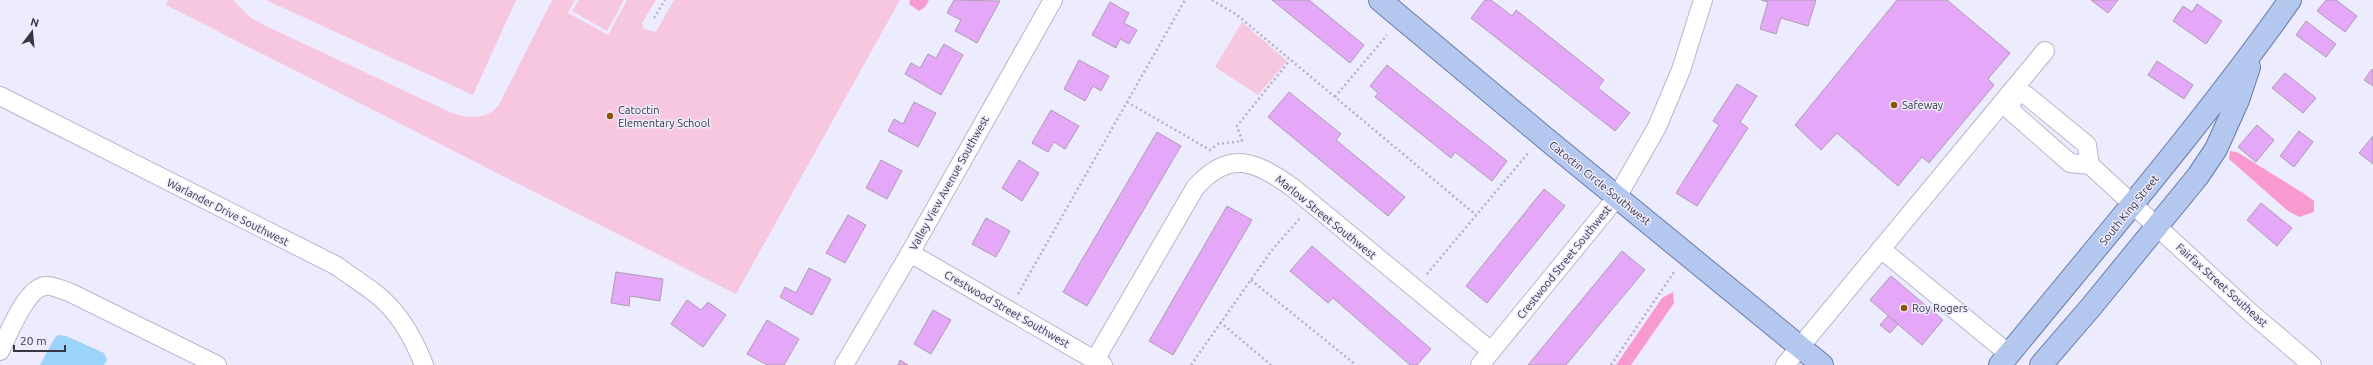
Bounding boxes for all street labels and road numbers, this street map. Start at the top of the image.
street label: Valley View Avenue Southwest [907,113,991,252]
street label: Catoctin Circle Southwest [1547,138,1654,228]
street label: South King Street [2097,172,2161,248]
street label: Marlow Street Southwest [1273,173,1379,262]
street label: Warlander Drive Southwest [165,176,292,248]
street label: Crestwood Street Southwest [1515,202,1614,321]
street label: Fairfax Street Southeast [2174,241,2271,330]
street label: Crestwood Street Southwest [942,268,1072,350]

